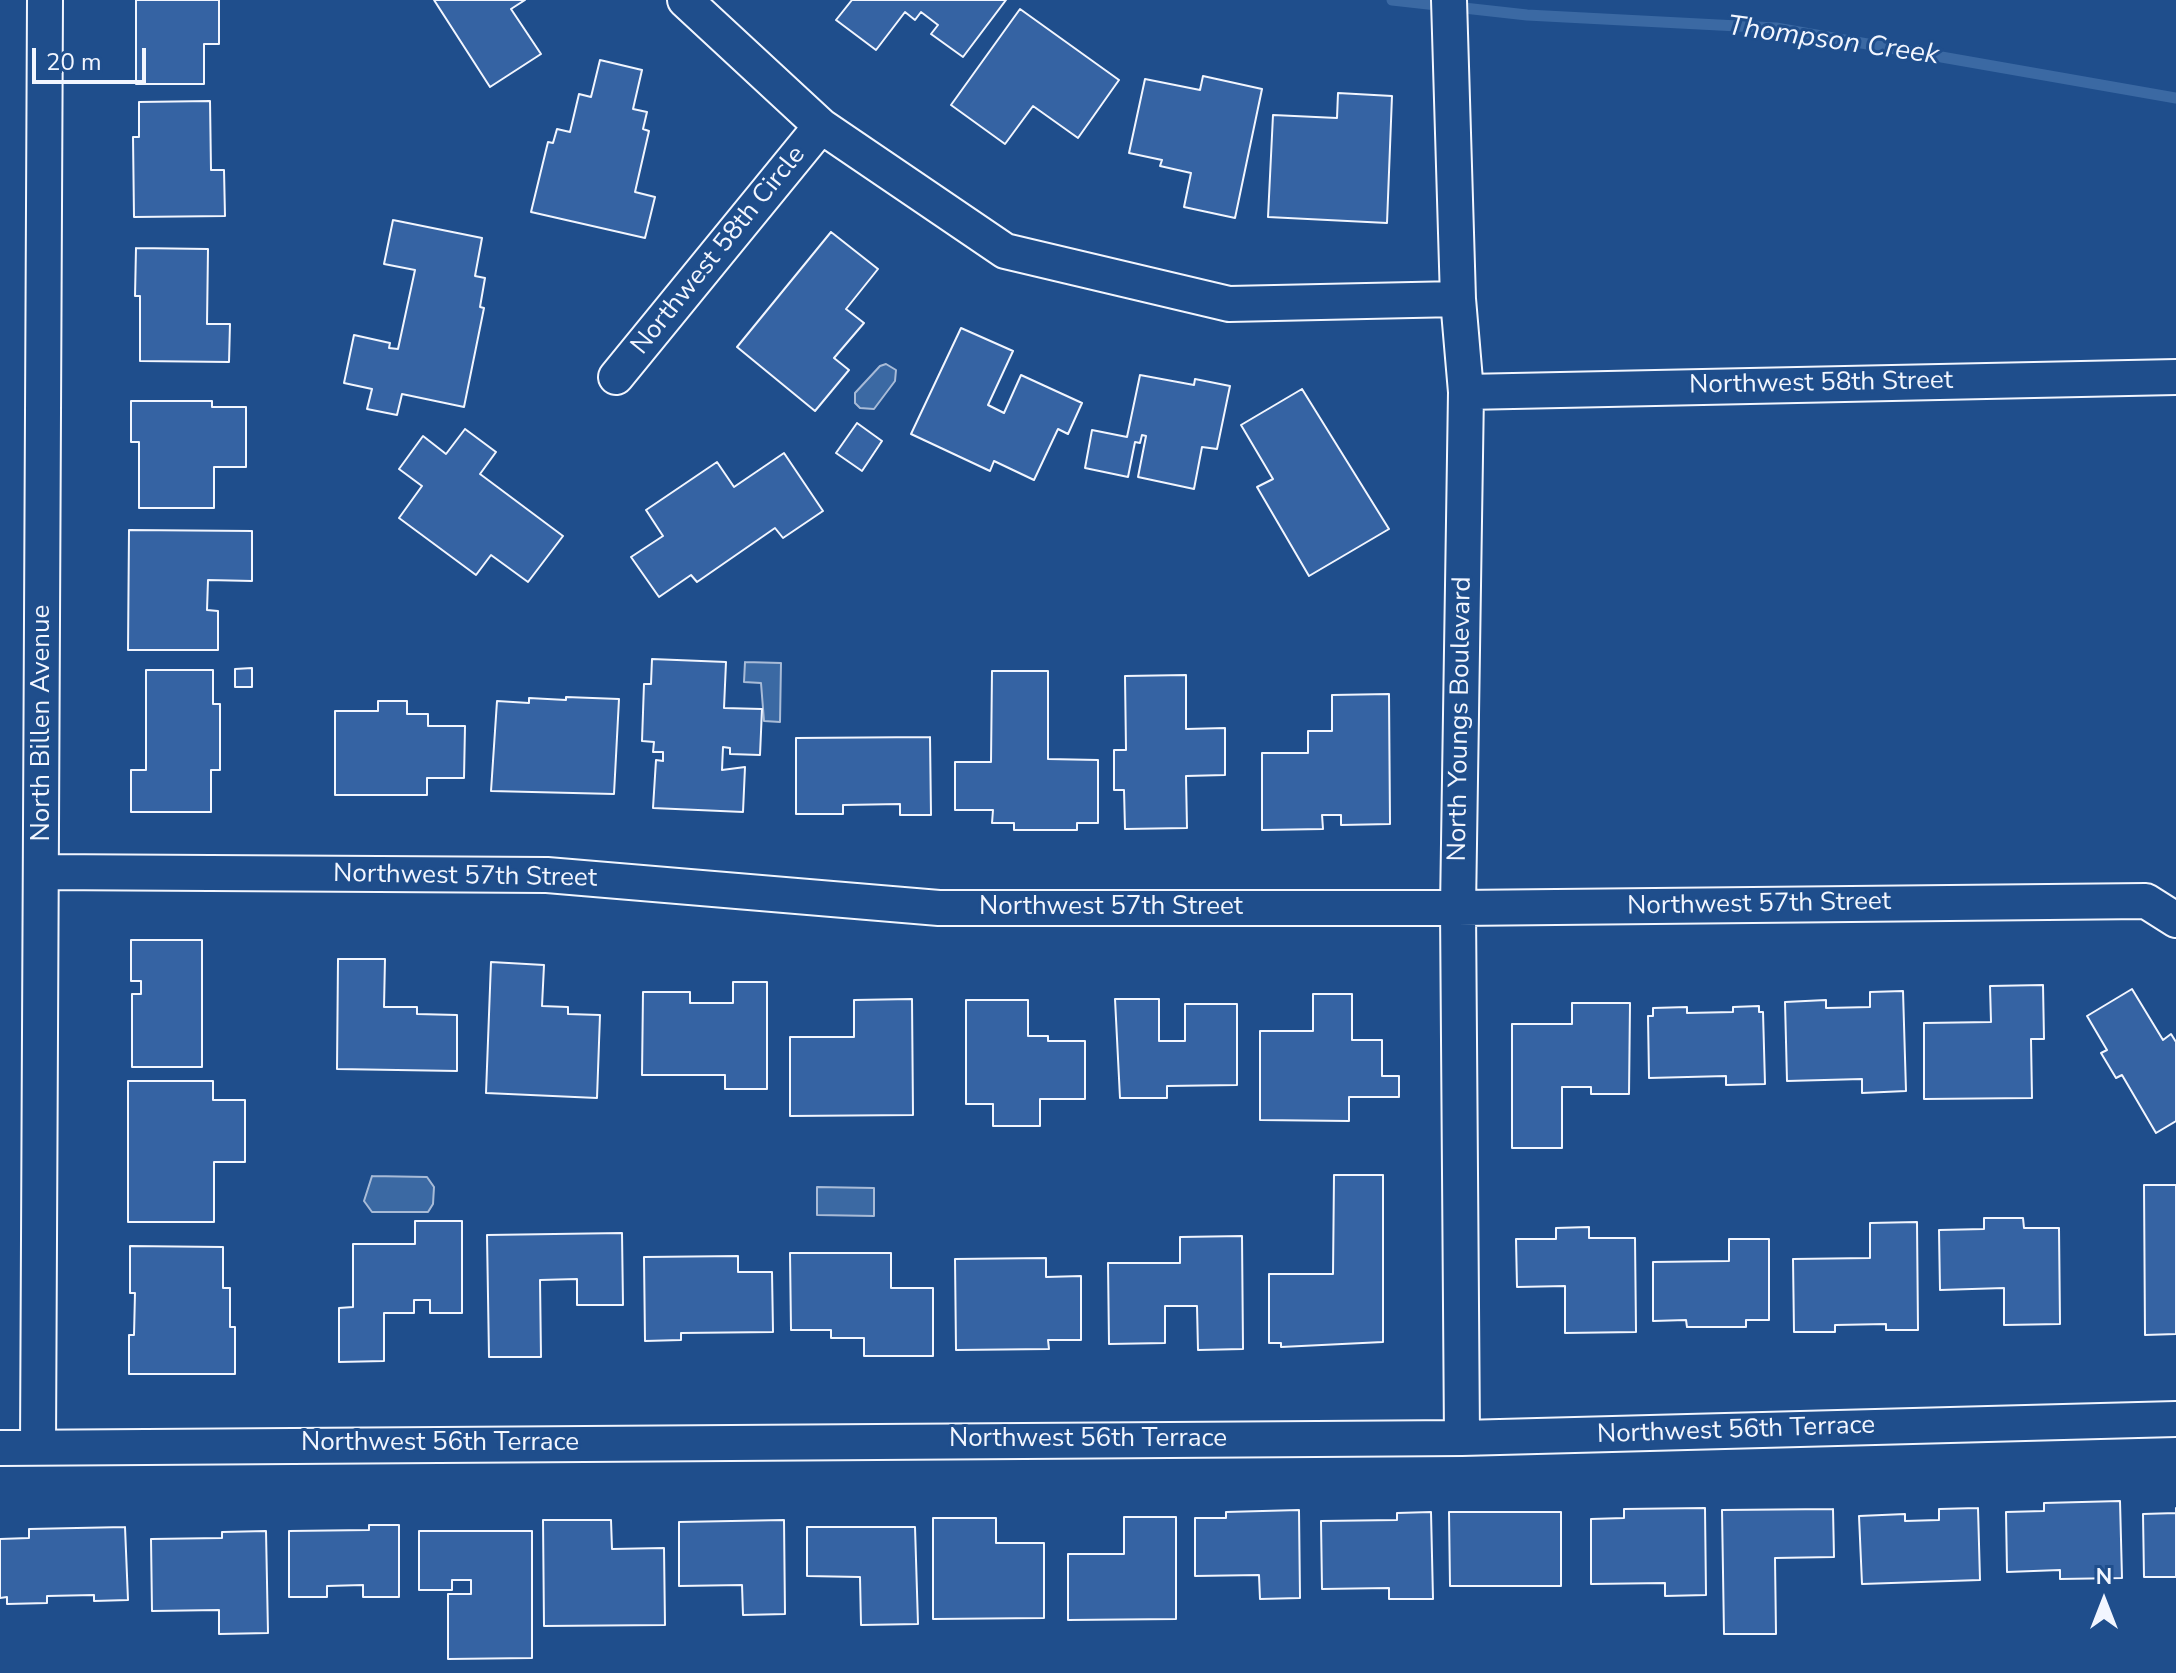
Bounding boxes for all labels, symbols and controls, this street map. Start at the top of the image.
water label: Thompson Creek [1725,11,1941,73]
scale bar [36,32,150,82]
text: 20 m [46,46,102,78]
street label: Northwest 58th Circle [625,141,813,361]
street label: Northwest 58th Street [1689,366,1953,402]
street label: North Youngs Boulevard [1443,576,1479,862]
street label: North Billen Avenue [27,605,59,841]
street label: Northwest 57th Street [333,859,597,895]
street label: Northwest 57th Street [1627,887,1891,923]
street label: Northwest 57th Street [979,892,1243,924]
street label: Northwest 56th Terrace [1596,1411,1876,1451]
street label: Northwest 56th Terrace [949,1424,1227,1456]
street label: Northwest 56th Terrace [301,1428,579,1460]
north arrow [2064,1561,2144,1641]
text: N [2096,1562,2112,1592]

